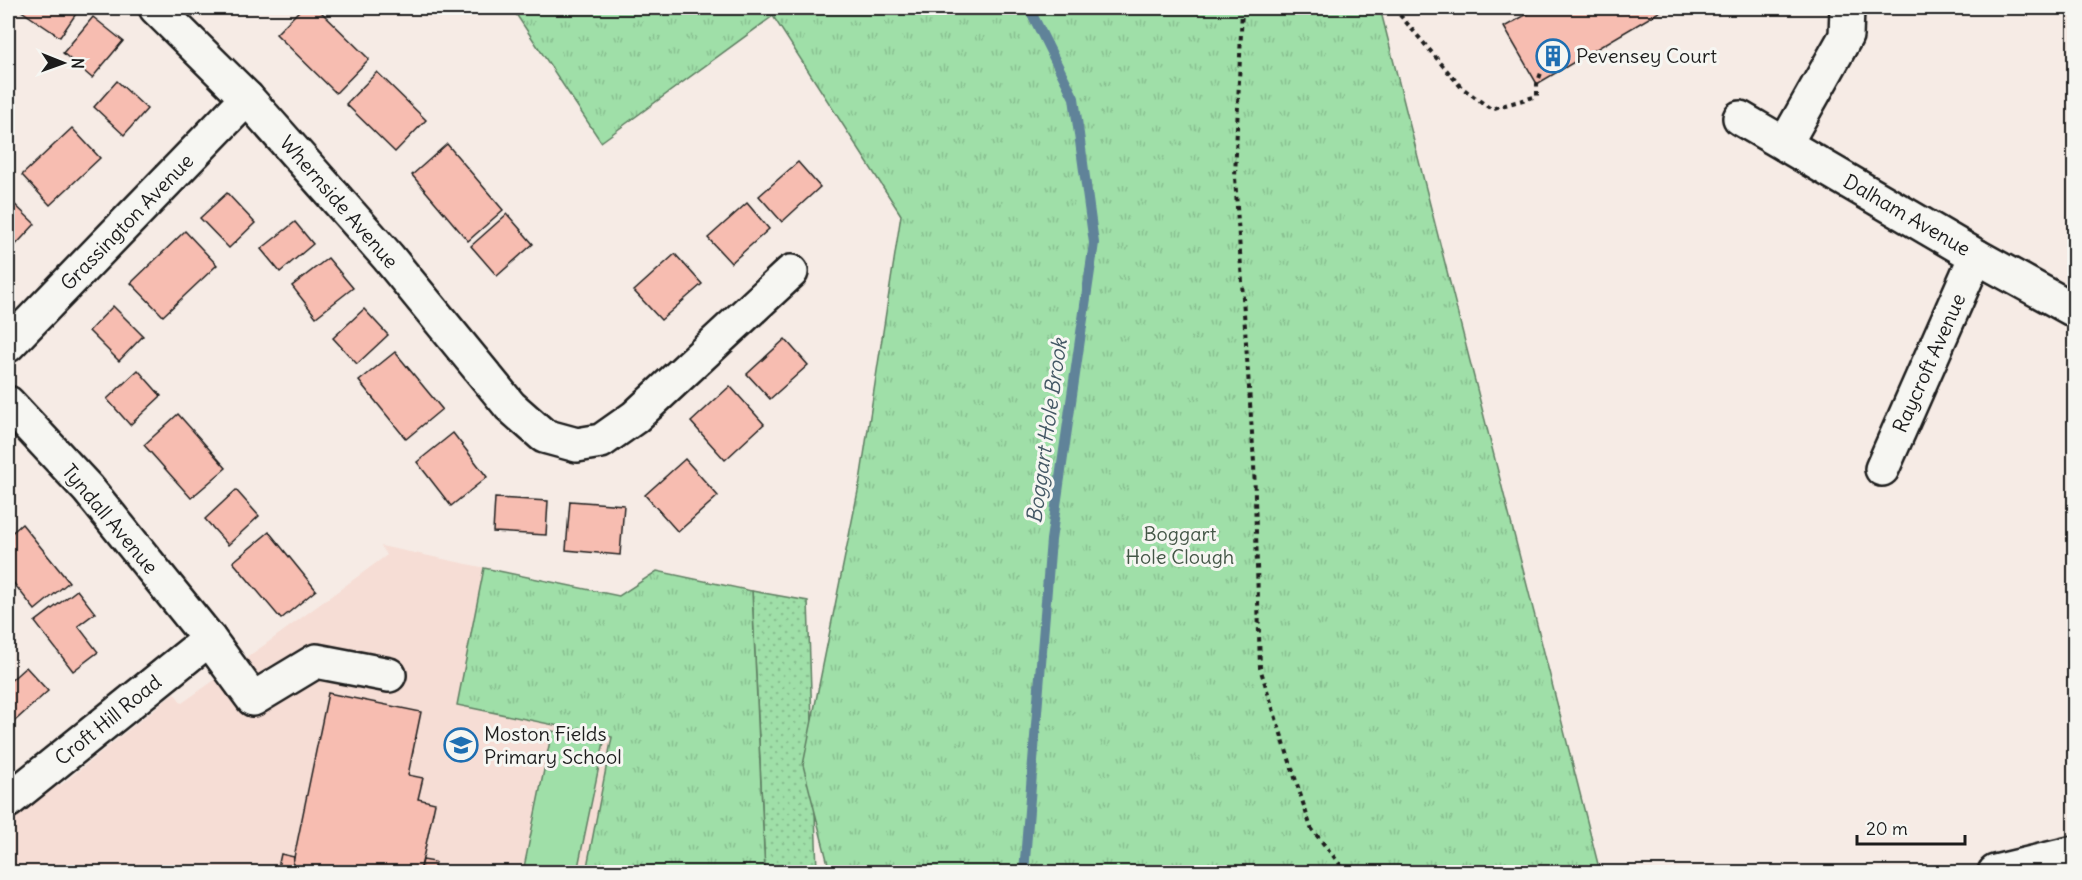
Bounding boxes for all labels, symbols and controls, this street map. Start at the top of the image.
north arrow [33,33,93,93]
building icon: Pevensey Court [1535,38,1571,74]
place label: Pevensey Court [1576,43,1717,68]
text: N [68,58,88,69]
street label: Whernside Avenue [275,130,404,273]
street label: Grassington Avenue [55,148,198,295]
street label: Dalham Avenue [1839,168,1975,261]
street label: Raycroft Avenue [1887,289,1970,436]
water label: Boggart Hole Brook [1020,336,1073,525]
street label: Tyndall Avenue [57,459,164,579]
park label: Boggart Hole Clough [1126,521,1234,569]
street label: Croft Hill Road [49,669,166,770]
place label: Moston Fields Primary School [484,721,622,769]
school or university icon: Moston Fields Primary School [443,727,479,763]
scale bar [1857,808,1965,846]
text: 20 m [1866,817,1908,840]

